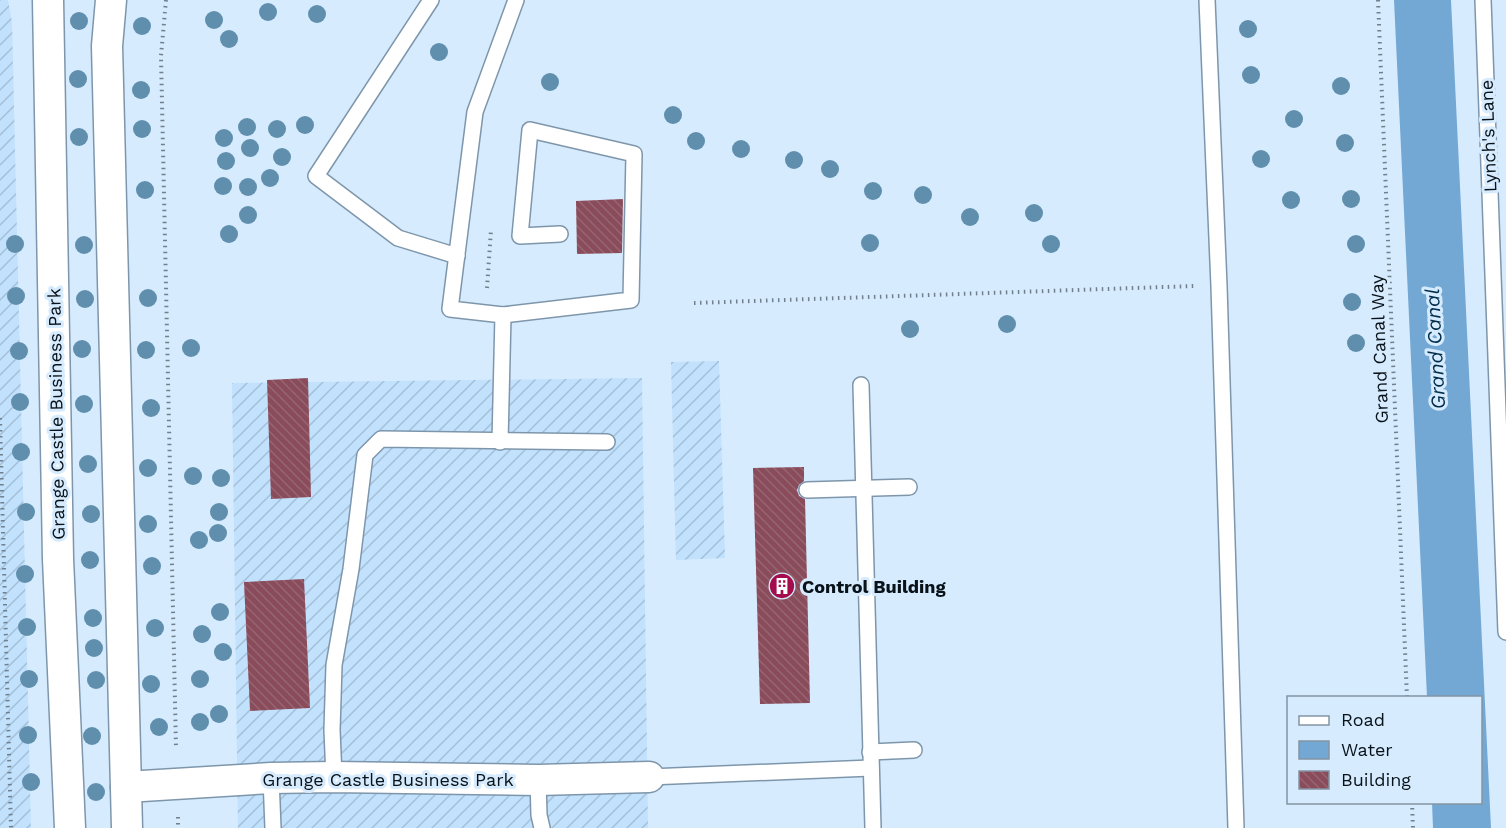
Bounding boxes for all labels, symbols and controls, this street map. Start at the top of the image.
street label: Lynch's Lane [1476,79,1500,193]
street label: Grand Canal Way [1366,274,1392,424]
street label: Grange Castle Business Park [43,288,69,540]
water label: Grand Canal [1420,288,1450,410]
building icon: Control Building [767,571,797,601]
place label: Control Building [802,576,946,597]
legend [1287,696,1482,804]
text: Road [1341,709,1385,730]
text: Water [1341,739,1393,760]
street label: Grange Castle Business Park [262,769,514,790]
text: Building [1341,769,1411,790]

